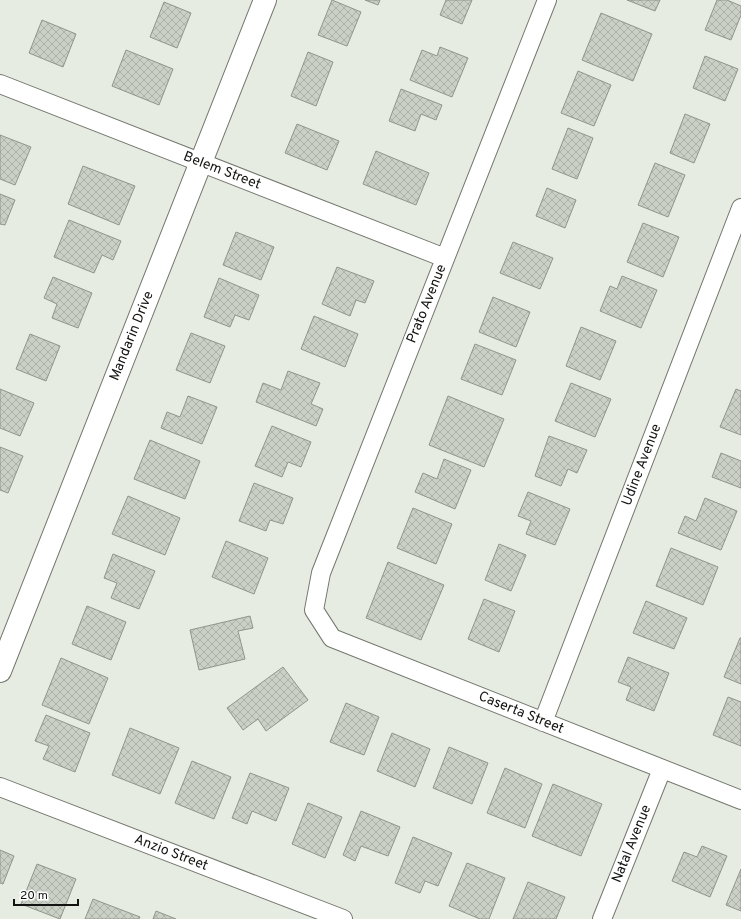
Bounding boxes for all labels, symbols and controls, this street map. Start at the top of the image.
street label: Belem Street [181,148,263,194]
street label: Prato Avenue [403,262,451,346]
street label: Mandarin Drive [106,289,158,383]
street label: Udine Avenue [619,422,665,508]
street label: Caserta Street [476,688,566,738]
street label: Natal Avenue [609,803,655,885]
street label: Anzio Street [132,831,210,875]
scale bar [14,881,78,907]
text: 20 m [20,888,48,904]

